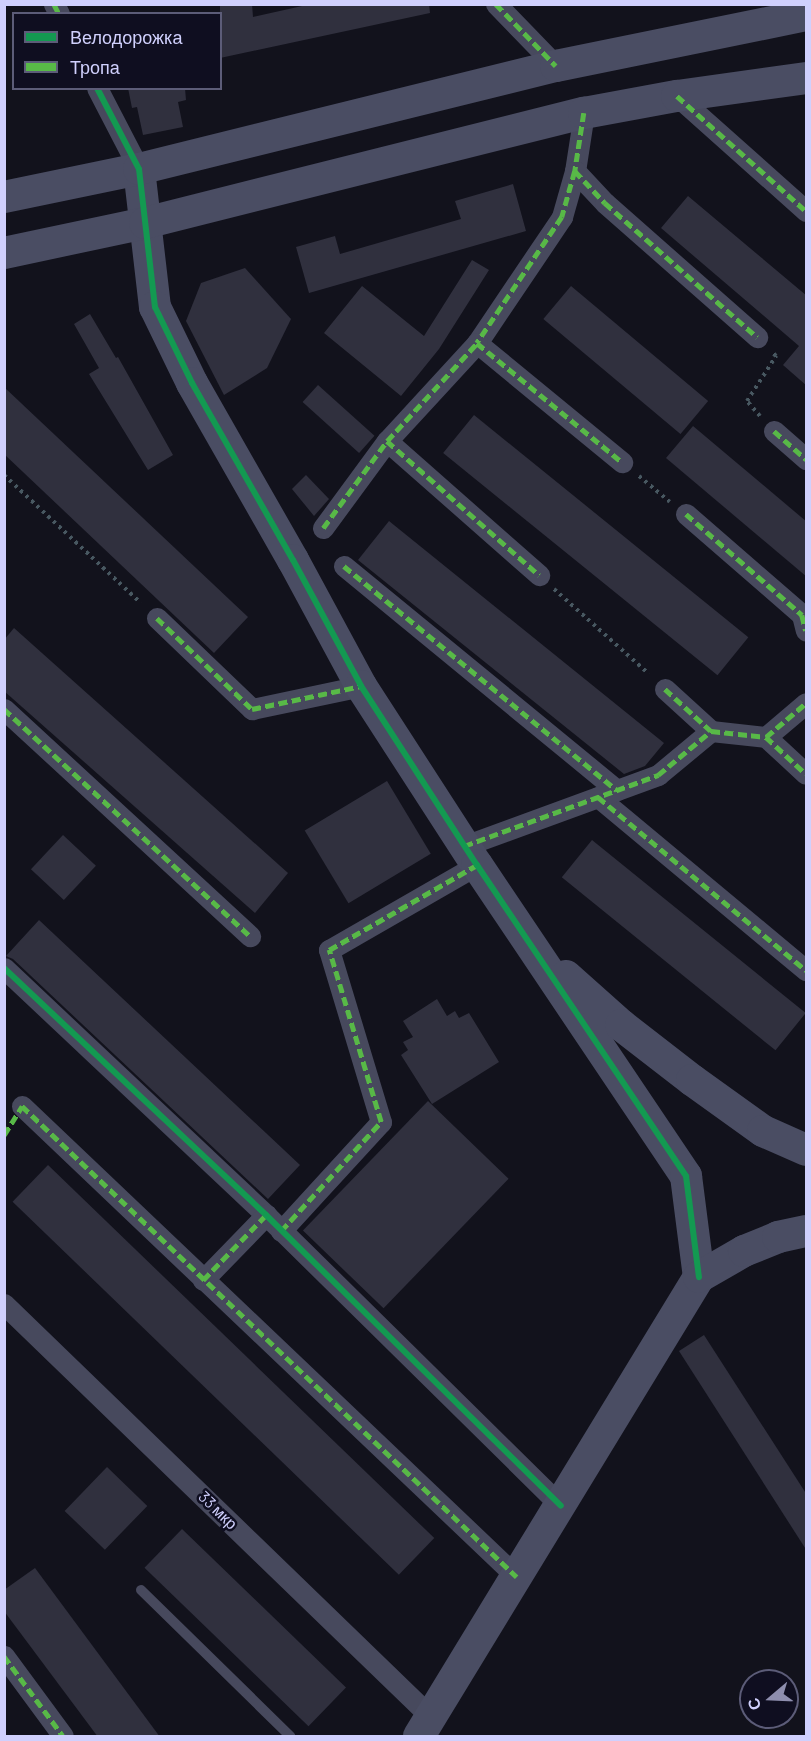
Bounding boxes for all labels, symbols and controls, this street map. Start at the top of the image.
legend [12,12,222,90]
text: Велодорожка [70,26,182,48]
text: Тропа [70,56,120,78]
street label: 33 мкр [195,1487,241,1533]
north arrow [739,1669,799,1729]
text: С [743,1696,764,1713]

